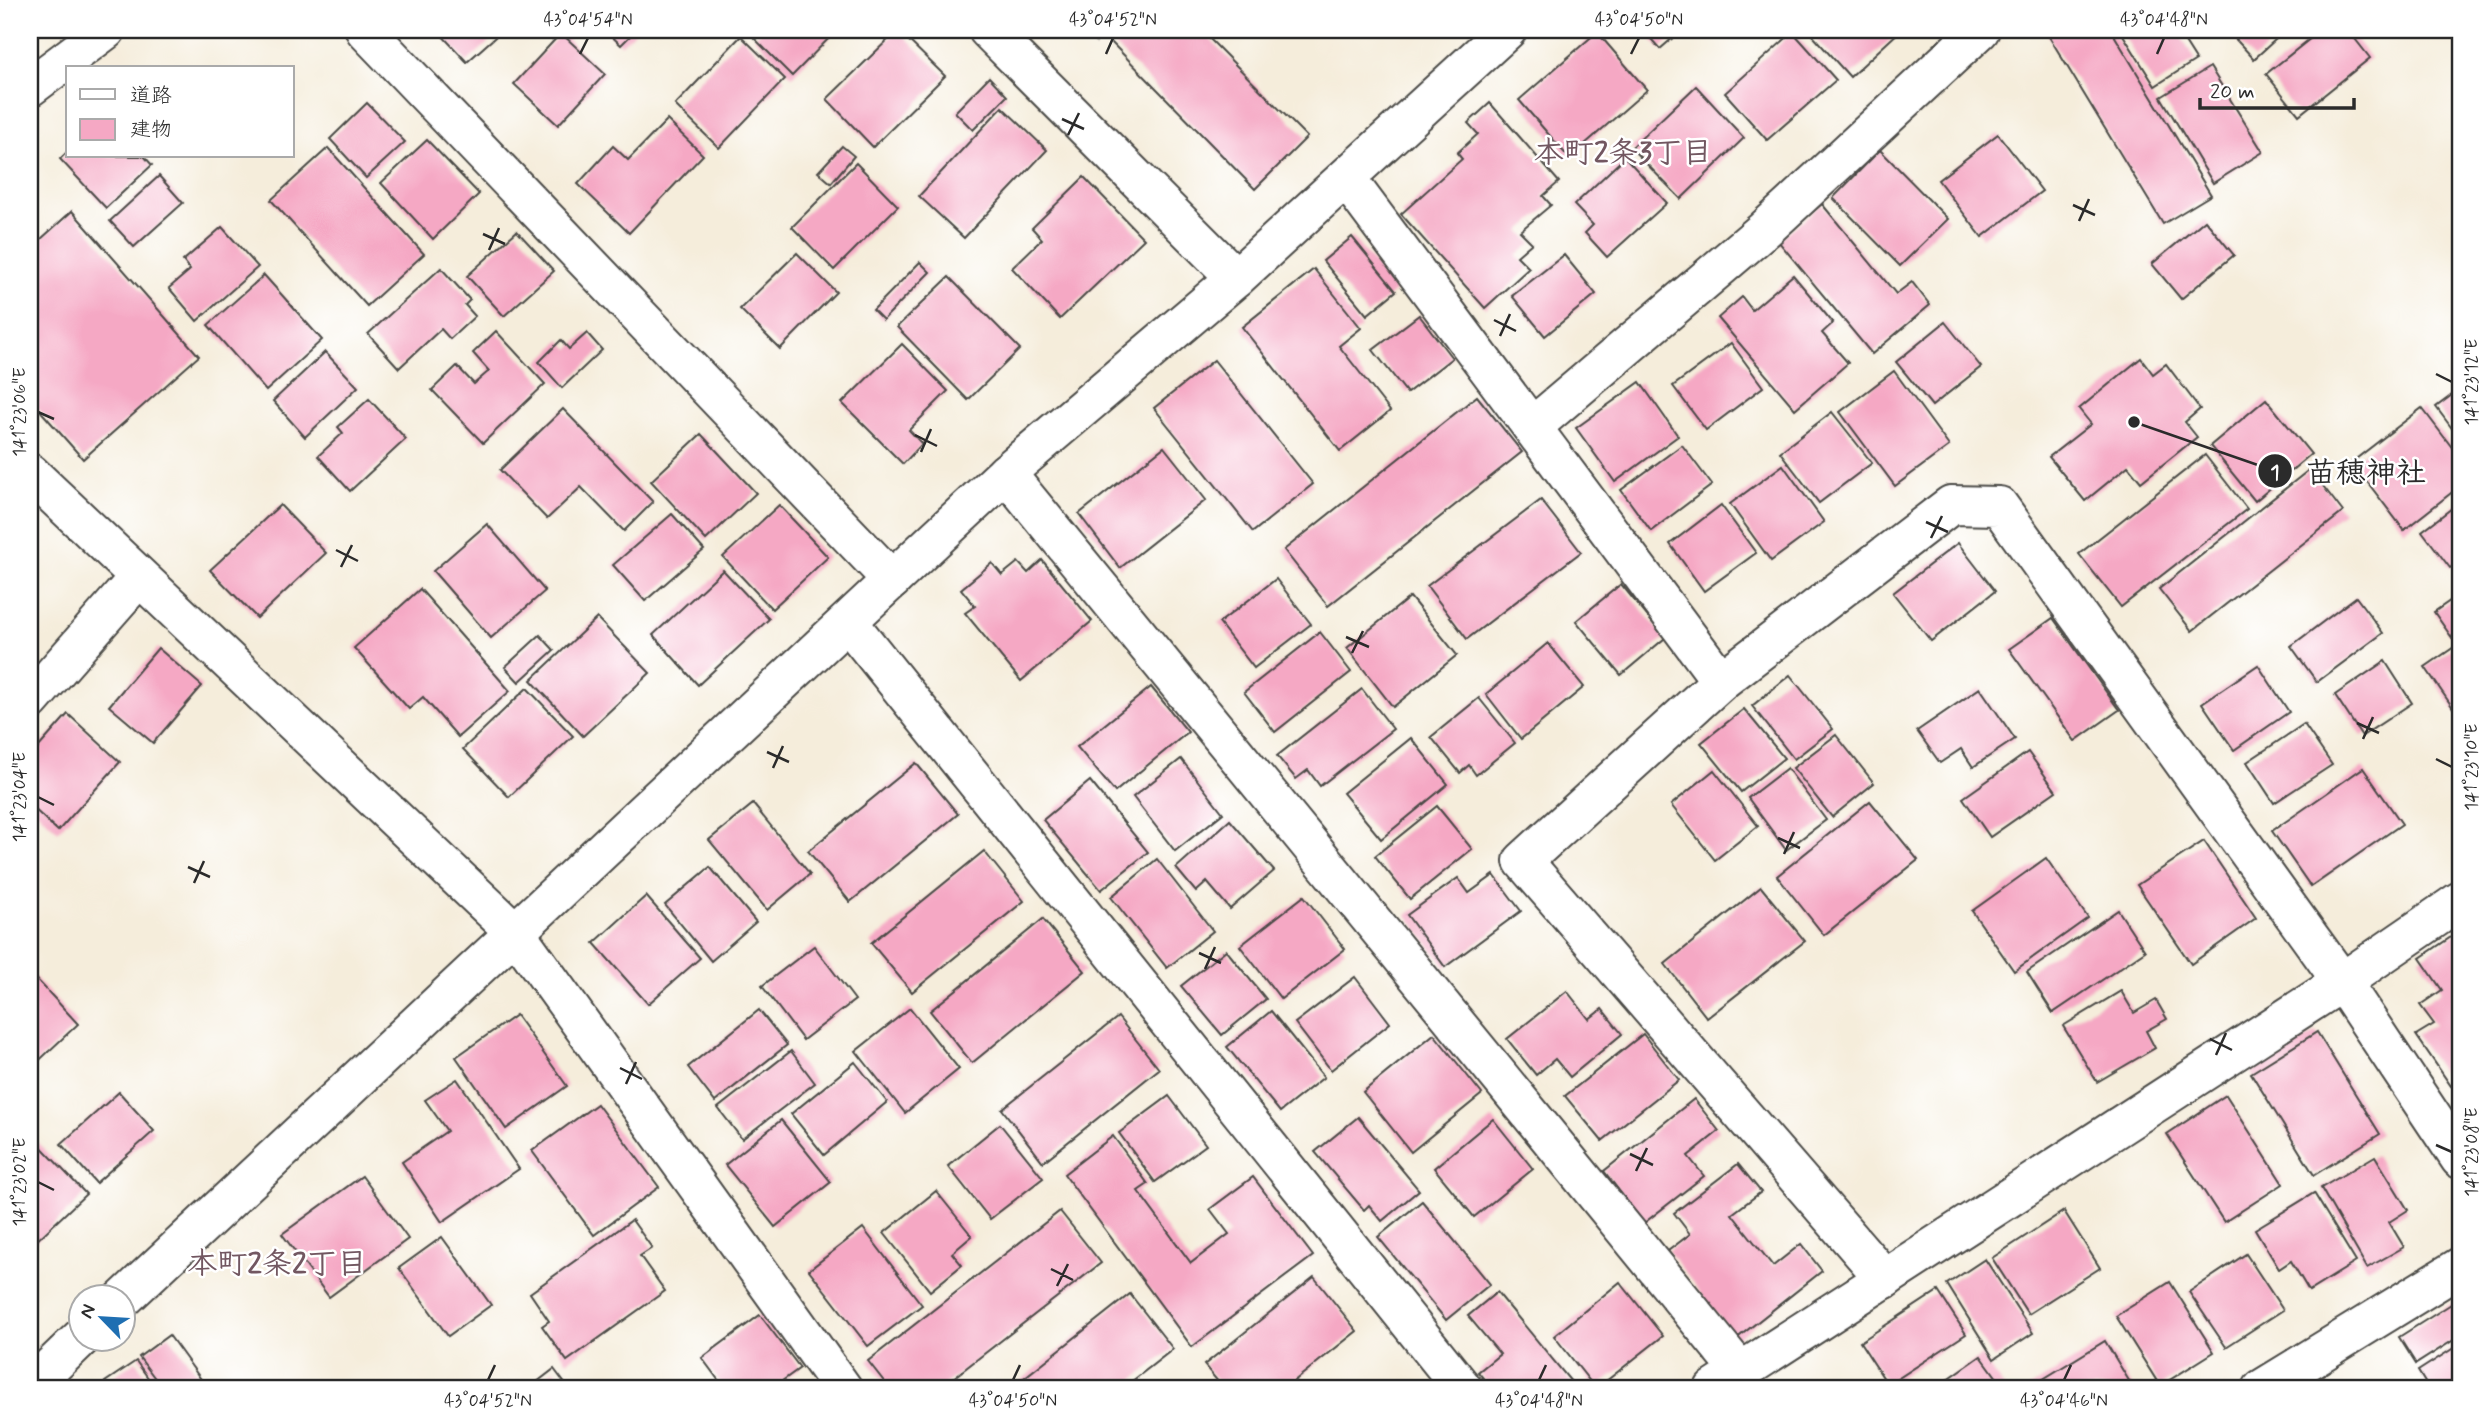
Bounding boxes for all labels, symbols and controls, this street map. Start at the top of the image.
text: 43°04'54"N [543,8,633,32]
text: 43°04'52"N [1069,8,1157,32]
text: 43°04'50"N [1595,8,1683,32]
text: 43°04'48"N [2120,8,2208,32]
legend [66,66,294,158]
scale bar [2200,66,2354,110]
text: 20 m [2210,78,2255,106]
text: 道路 [130,82,172,110]
text: 建物 [130,116,172,144]
district label: 本町2条3丁目 [1534,134,1712,173]
text: 141°23'12"E [2460,339,2484,425]
text: 141°23'06"E [8,367,32,457]
callout: 苗穂神社 [2257,446,2440,497]
text: 苗穂神社 [2306,454,2426,493]
text: 1 [2270,459,2280,487]
text: 141°23'10"E [2460,723,2484,811]
text: 141°23'04"E [8,752,32,842]
text: 141°23'08"E [2460,1107,2484,1197]
text: 141°23'02"E [8,1138,32,1226]
district label: 本町2条2丁目 [187,1245,367,1284]
north arrow [66,1282,136,1352]
text: N [74,1300,102,1322]
text: 43°04'52"N [444,1389,532,1413]
text: 43°04'50"N [969,1389,1057,1413]
text: 43°04'48"N [1495,1389,1583,1413]
text: 43°04'46"N [2020,1389,2108,1413]

